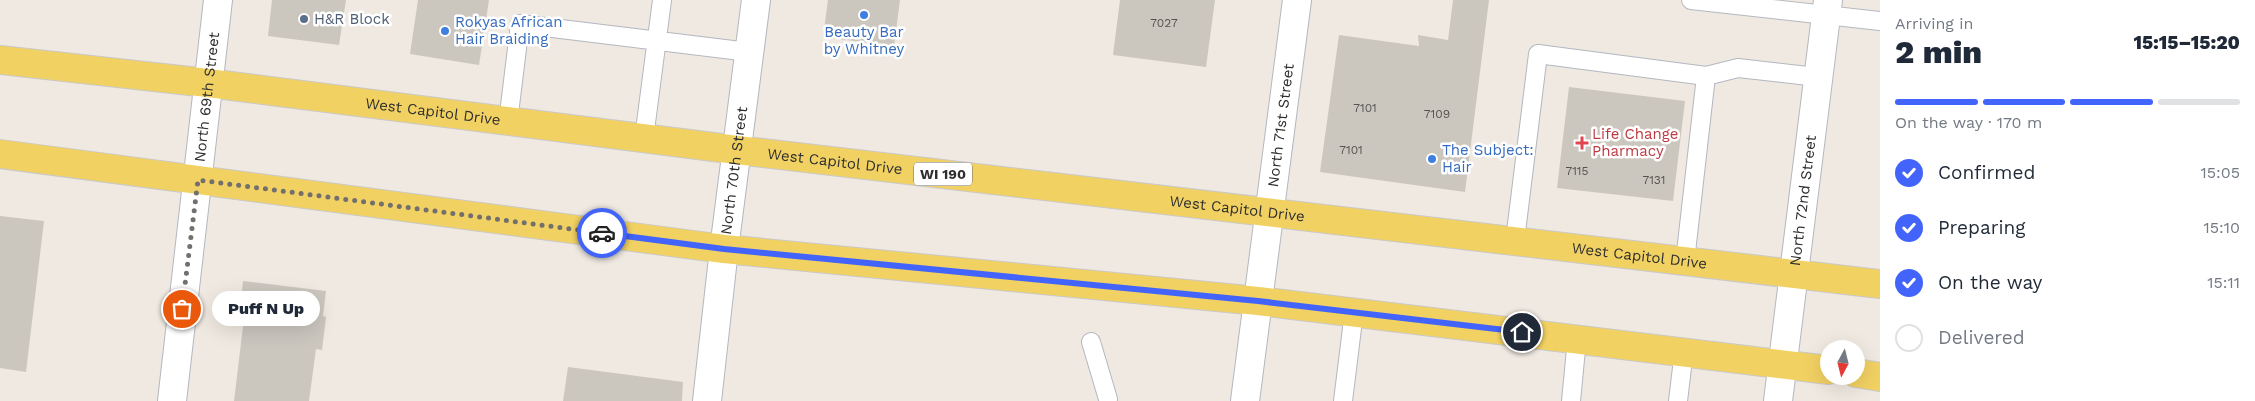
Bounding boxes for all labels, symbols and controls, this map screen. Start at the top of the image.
marker: Beauty Bar by Whitney [858,9,870,21]
place label: H&R Block [314,10,390,28]
marker: H&R Block [298,13,310,25]
place label: Rokyas African Hair Braiding [455,13,562,48]
text: Arriving in [1895,14,1973,33]
house number: 7027 [1150,16,1178,30]
place label: Beauty Bar by Whitney [824,23,905,58]
marker: Rokyas African Hair Braiding [439,25,451,37]
street label: North 69th Street [190,30,223,163]
text: 15:15–15:20 [2133,31,2240,54]
text: 2 min [1895,33,1982,71]
street label: North 71st Street [1264,62,1298,188]
street label: West Capitol Drive [364,94,502,129]
house number: 7101 [1353,101,1377,115]
street label: North 70th Street [717,105,751,236]
house number: 7109 [1424,107,1450,121]
text: On the way · 170 m [1895,113,2042,132]
place label: Life Change Pharmacy [1592,125,1678,160]
street label: North 72nd Street [1786,133,1820,267]
marker: Life Change Pharmacy [1576,137,1588,149]
place label: The Subject: Hair [1442,141,1534,176]
house number: 7101 [1339,143,1363,157]
street label: West Capitol Drive [766,145,903,178]
marker: The Subject: Hair [1426,153,1438,165]
icon: check [1895,159,1923,187]
text: Confirmed [1938,161,2035,184]
road number: WI 190 [914,162,972,185]
text: 15:05 [2200,163,2240,182]
house number: 7115 [1565,164,1589,178]
house number: 7131 [1642,173,1666,187]
street label: West Capitol Drive [1169,192,1306,225]
courier [577,208,627,258]
icon: check [1895,214,1923,242]
text: Preparing [1938,216,2025,239]
text: 15:10 [2204,218,2240,237]
icon: car [588,219,616,247]
street label: West Capitol Drive [1571,239,1708,273]
icon: check [1895,269,1923,297]
text: On the way [1938,271,2042,294]
text: 15:11 [2207,273,2240,292]
pin [161,288,203,330]
callout: Puff N Up [212,292,320,326]
icon: bag [168,295,196,323]
text: Puff N Up [228,299,304,318]
pin [1501,311,1543,353]
icon: home [1508,318,1536,346]
text: Delivered [1938,326,2025,349]
north arrow [1820,340,1865,385]
map controls [1820,340,1865,385]

